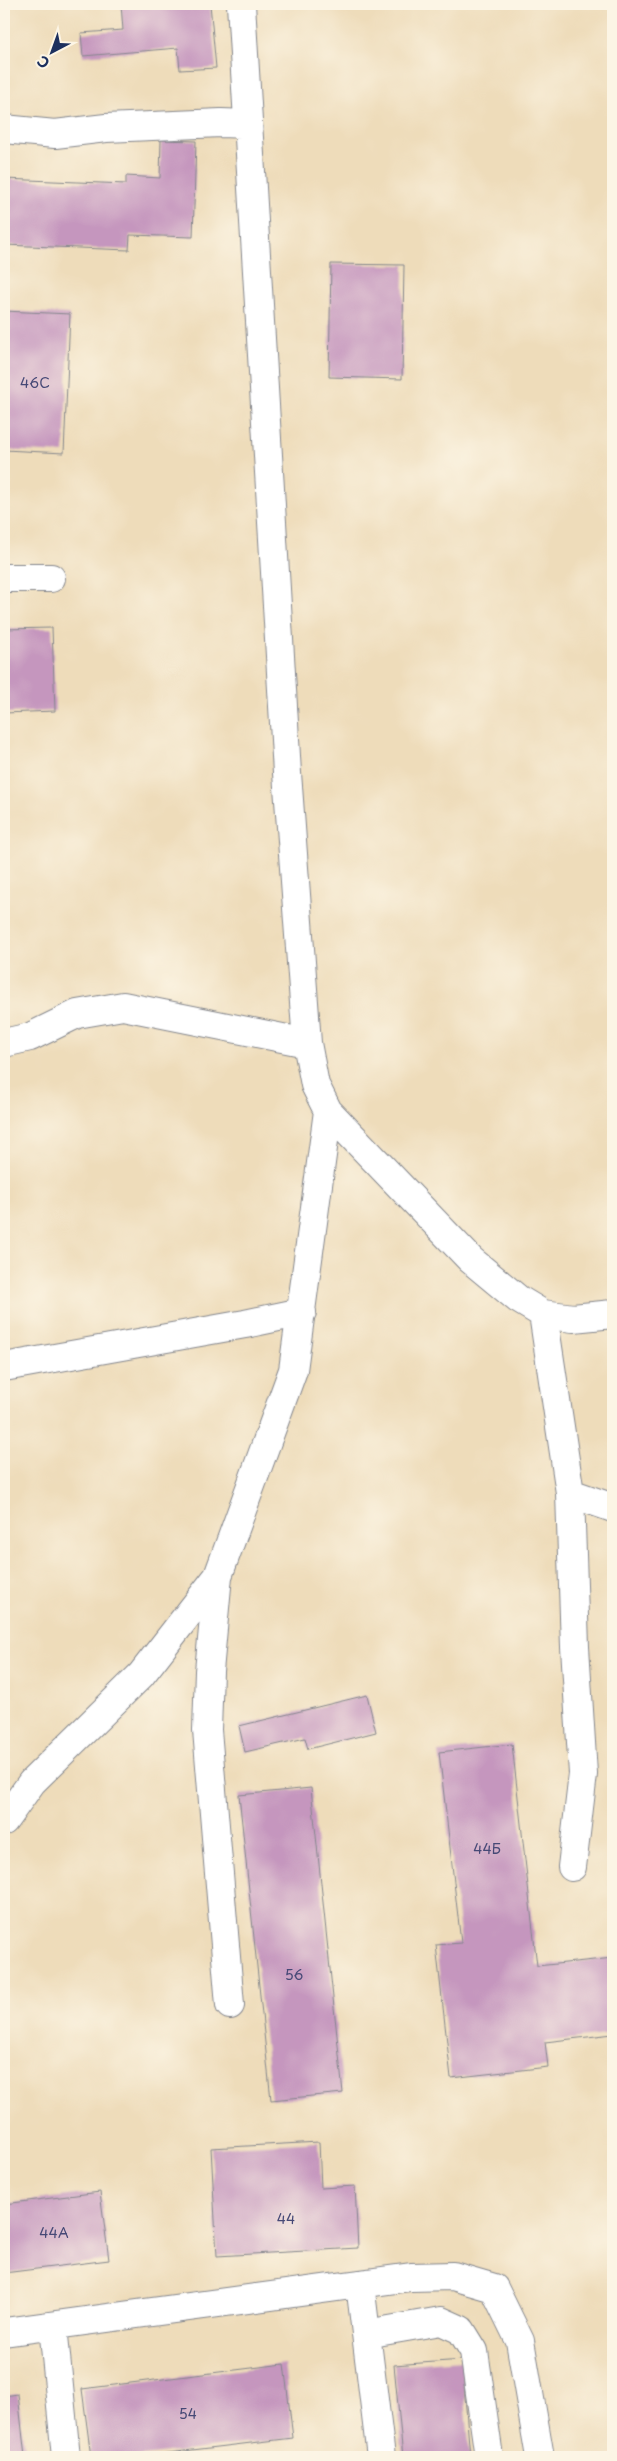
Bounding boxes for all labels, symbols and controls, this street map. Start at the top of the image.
north arrow [28,28,78,78]
text: С [32,51,54,74]
house number: 46С [20,372,50,393]
house number: 44Б [473,1838,501,1859]
house number: 56 [285,1964,304,1985]
house number: 44 [277,2208,295,2229]
house number: 44А [39,2222,69,2243]
house number: 54 [179,2403,197,2424]

